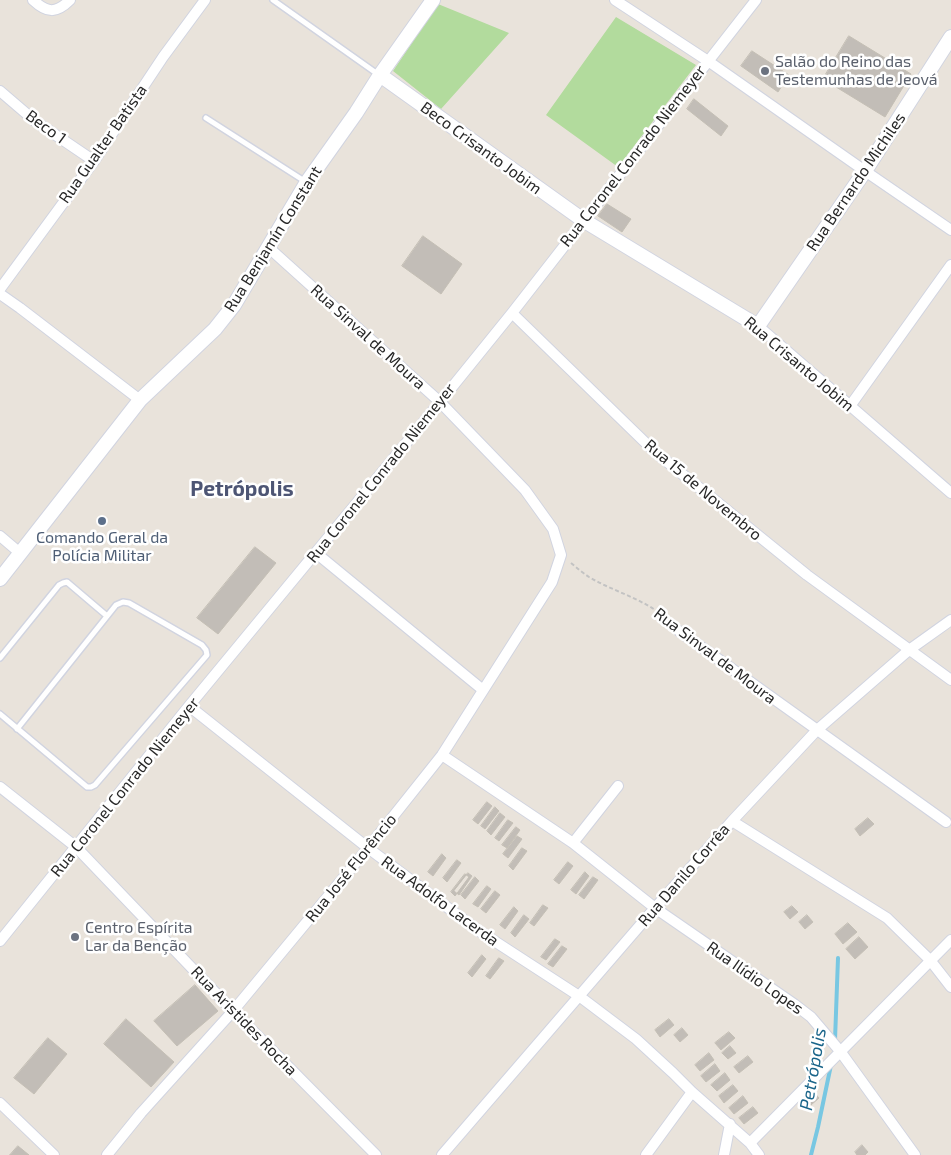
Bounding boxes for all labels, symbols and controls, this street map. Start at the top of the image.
place label: Salão do Reino das Testemunhas de Jeová [775,52,938,90]
street label: Rua Coronel Conrado Niemeyer [556,61,710,251]
marker: Salão do Reino das Testemunhas de Jeová [759,65,771,77]
street label: Rua Gualter Batista [55,81,151,207]
street label: Beco Crisanto Jobim [417,98,545,198]
street label: Beco 1 [22,106,70,148]
street label: Rua Bernardo Michiles [802,109,910,255]
street label: Rua Benjamín Constant [220,162,326,316]
street label: Rua Sinval de Moura [307,280,429,394]
street label: Rua Crisanto Jobim [740,312,858,416]
street label: Rua Coronel Conrado Niemeyer [303,379,459,567]
street label: Rua 15 de Novembro [641,435,765,545]
district label: Petrópolis [190,476,294,502]
marker: Comando Geral da Polícia Militar [96,515,108,527]
place label: Comando Geral da Polícia Militar [36,528,168,566]
street label: Rua Sinval de Moura [650,604,780,708]
street label: Rua Coronel Conrado Niemeyer [47,693,203,881]
street label: Rua José Florêncio [301,810,401,926]
street label: Rua Danilo Corrêa [634,820,734,930]
street label: Rua Adolfo Lacerda [378,852,502,950]
place label: Centro Espírita Lar da Benção [85,918,193,956]
marker: Centro Espírita Lar da Benção [69,931,81,943]
street label: Rua Ilídio Lopes [703,938,807,1018]
street label: Rua Aristides Rocha [187,962,301,1080]
water label: Petrópolis [795,1026,831,1112]

